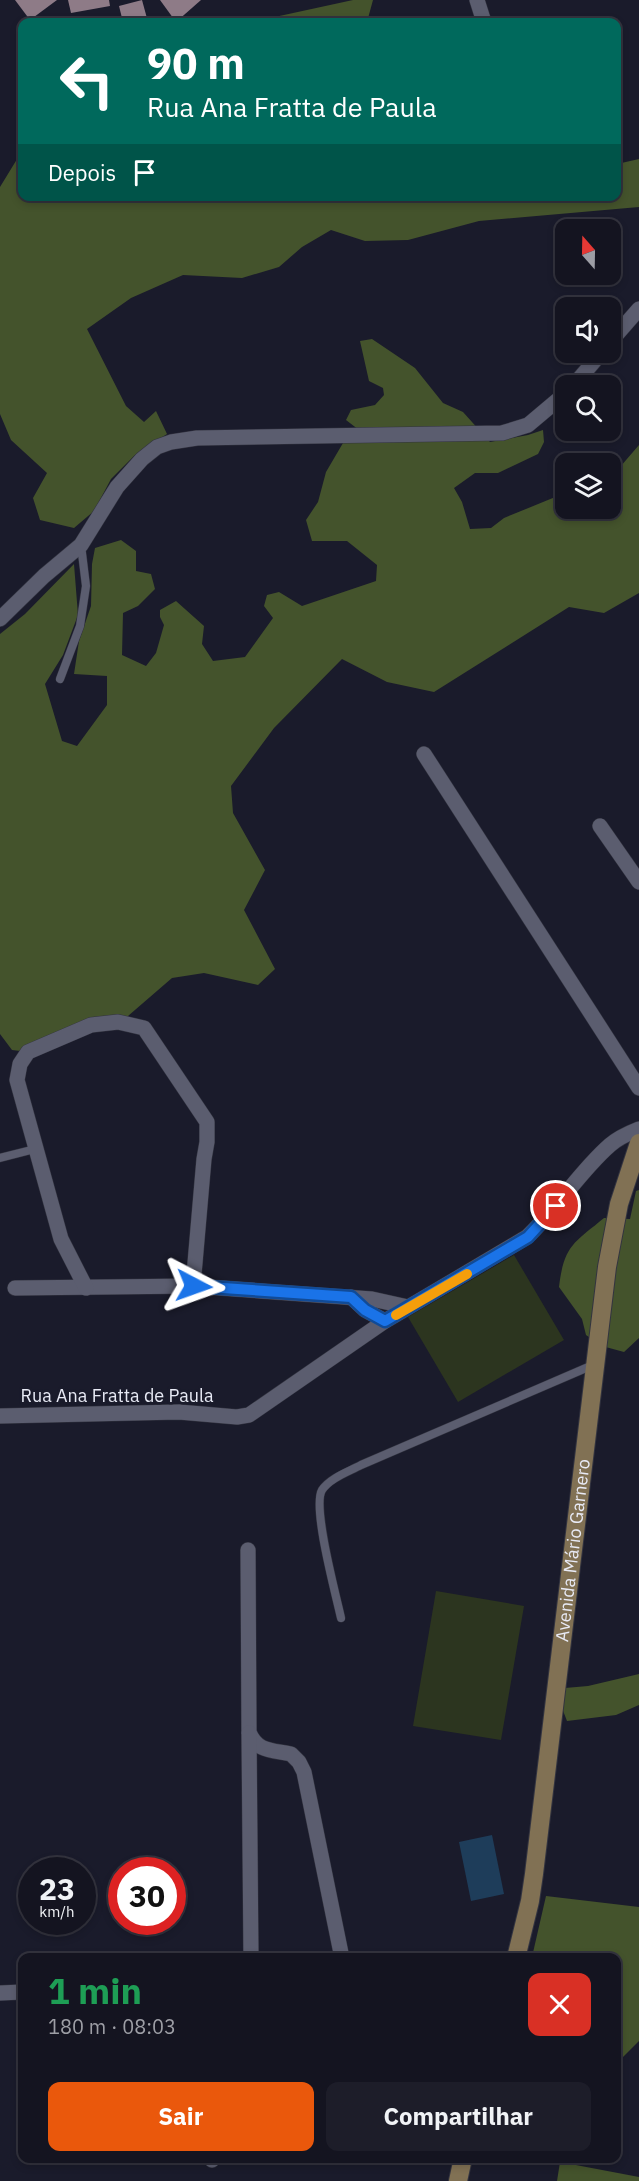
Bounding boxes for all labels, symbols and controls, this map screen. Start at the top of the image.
text: 90 m [147,36,245,91]
icon: left [48,42,126,120]
text: Rua Ana Fratta de Paula [147,89,437,124]
icon: arrive [128,156,161,189]
text: Depois [48,158,116,187]
north arrow [555,219,621,285]
map controls [555,219,621,519]
button: sound [555,297,621,363]
button: search [555,375,621,441]
button: layers [555,453,621,519]
pin [530,1180,581,1231]
icon: arrive [539,1189,572,1222]
position arrow [162,1254,226,1318]
street label: Rua Ana Fratta de Paula [20,1384,214,1407]
street label: Avenida Mário Garnero [550,1458,595,1643]
speed limit sign: 30 [108,1857,186,1935]
text: 23 [39,1869,75,1908]
text: km/h [39,1902,75,1921]
text: 1 min [48,1967,142,2014]
button: close [528,1973,591,2036]
text: 180 m · 08:03 [48,2013,176,2040]
button: Sair [48,2082,314,2151]
button: Compartilhar [326,2082,591,2151]

